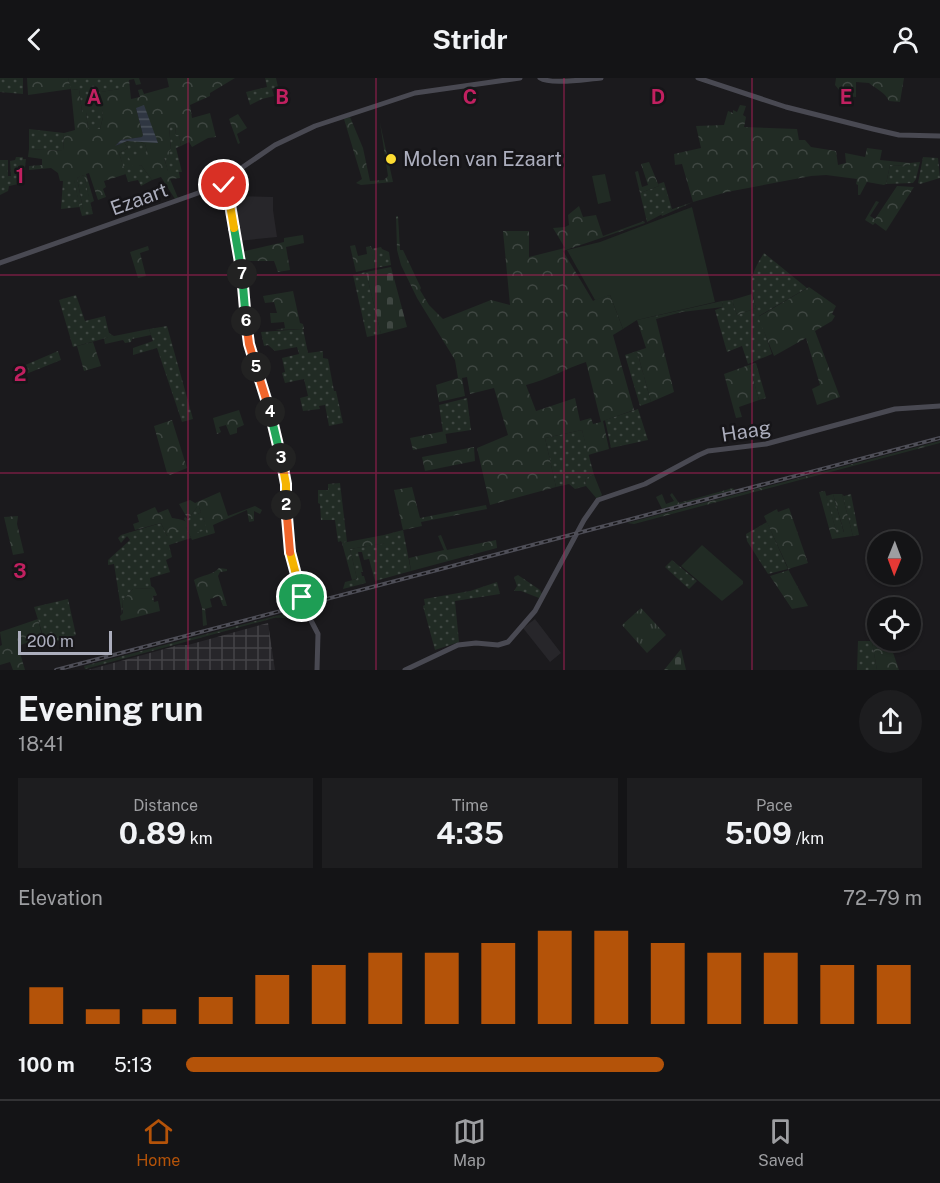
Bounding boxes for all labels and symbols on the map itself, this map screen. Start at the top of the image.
text: A [87,85,101,109]
text: B [275,85,289,109]
text: C [463,85,477,109]
text: D [651,85,665,109]
text: E [840,85,852,109]
place label: Molen van Ezaart [403,147,562,171]
marker: Molen van Ezaart [384,152,398,166]
pin [198,159,249,210]
text: 1 [16,164,24,188]
street label: Ezaart [107,178,171,220]
pin: 7 [227,259,257,289]
pin: 6 [231,306,261,336]
pin: 5 [241,352,271,382]
text: 2 [14,362,26,386]
pin: 4 [255,397,285,427]
street label: Haag [720,415,772,447]
pin: 3 [266,443,296,473]
pin: 2 [271,490,301,520]
north arrow [867,531,921,585]
text: 3 [13,559,27,583]
pin [276,571,327,622]
scale bar [18,628,112,656]

